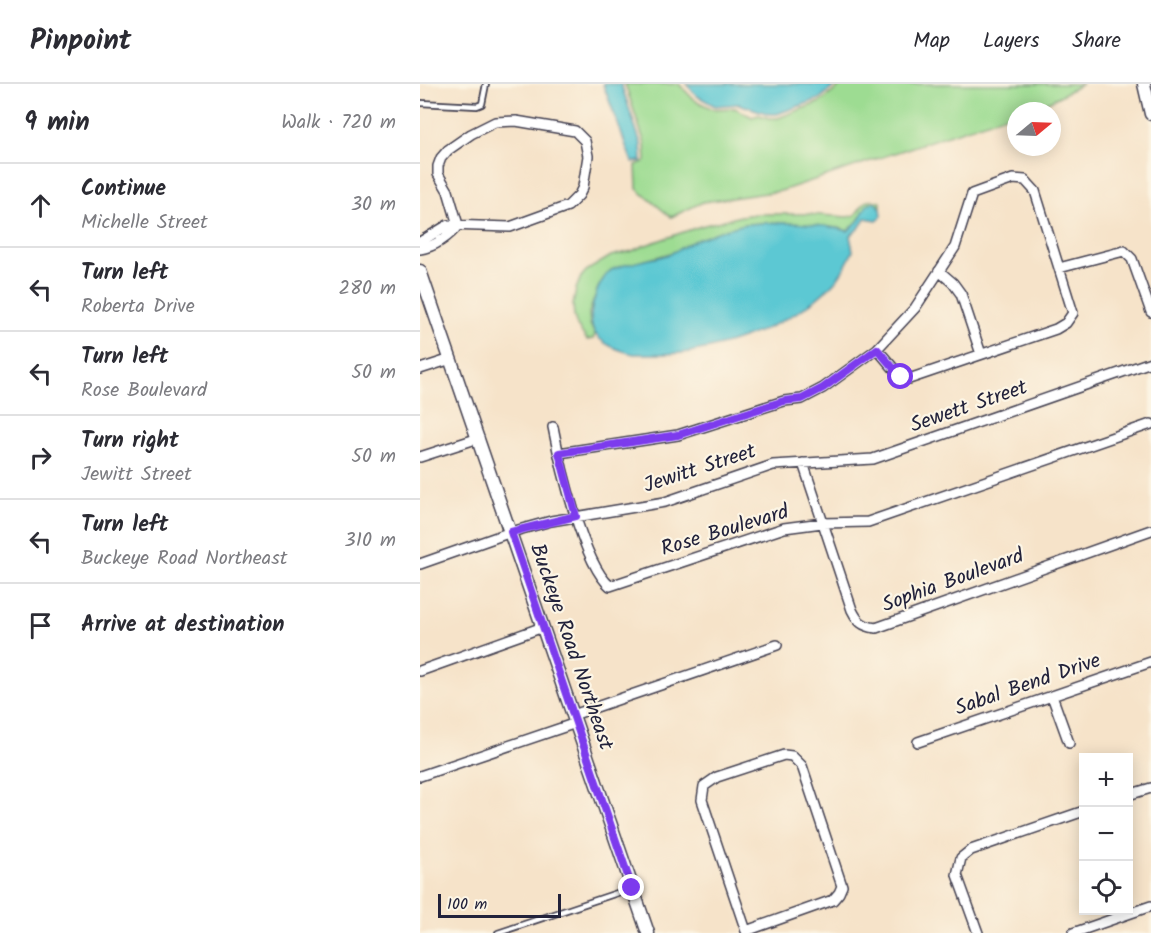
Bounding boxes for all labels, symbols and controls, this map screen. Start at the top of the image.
text: Pinpoint [30,19,131,64]
text: Map [913,25,950,58]
text: Layers [983,25,1039,58]
text: Share [1072,25,1121,58]
text: 9 min [24,102,90,144]
north arrow [1007,102,1061,156]
text: Walk · 720 m [281,107,396,139]
text: Continue [81,172,166,207]
icon: ahead [24,189,57,222]
text: 30 m [351,189,396,221]
text: Michelle Street [81,207,208,239]
text: Turn left [81,256,168,291]
icon: left [24,273,57,306]
text: 280 m [338,273,396,305]
text: Roberta Drive [81,291,195,323]
text: Turn left [81,340,168,375]
icon: left [24,357,57,390]
text: 50 m [351,357,396,389]
route start [887,363,913,389]
street label: Sewett Street [906,371,1033,442]
text: Rose Boulevard [81,375,207,407]
text: Turn right [81,424,179,459]
street label: Jewitt Street [640,435,761,503]
icon: right [24,441,57,474]
text: 50 m [351,441,396,473]
text: Jewitt Street [81,459,192,491]
street label: Rose Boulevard [657,496,794,566]
text: Turn left [81,508,168,543]
icon: left [24,525,57,558]
text: 310 m [344,525,396,557]
street label: Buckeye Road Northeast [520,539,622,756]
street label: Sophia Boulevard [877,540,1029,622]
text: Buckeye Road Northeast [81,543,287,575]
text: Arrive at destination [81,608,284,643]
icon: arrive [24,609,57,642]
street label: Sabal Bend Drive [951,644,1106,725]
map controls [1079,753,1133,915]
button: + [1079,753,1133,807]
button: − [1079,807,1133,861]
button: locate [1079,861,1133,915]
route end [618,874,644,900]
scale bar [438,891,561,918]
text: 100 m [447,892,487,917]

